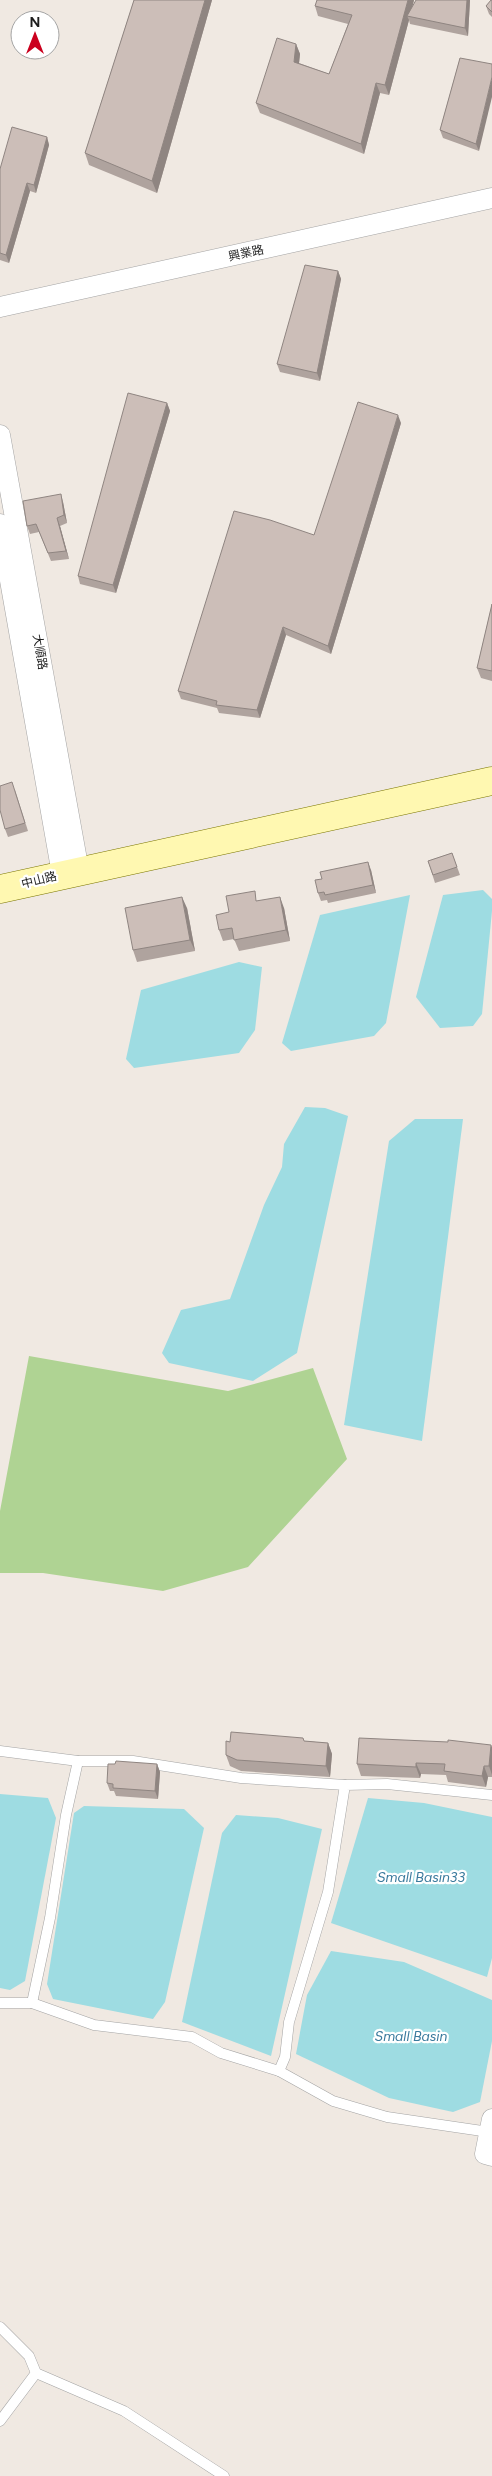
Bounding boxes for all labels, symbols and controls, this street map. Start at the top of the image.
north arrow [10,10,60,60]
text: N [30,14,40,31]
street label: 興業路 [227,242,265,264]
street label: 大順路 [30,633,50,671]
street label: 中山路 [20,869,58,891]
water label: Small Basin33 [377,1869,465,1886]
water label: Small Basin [375,2028,448,2045]

